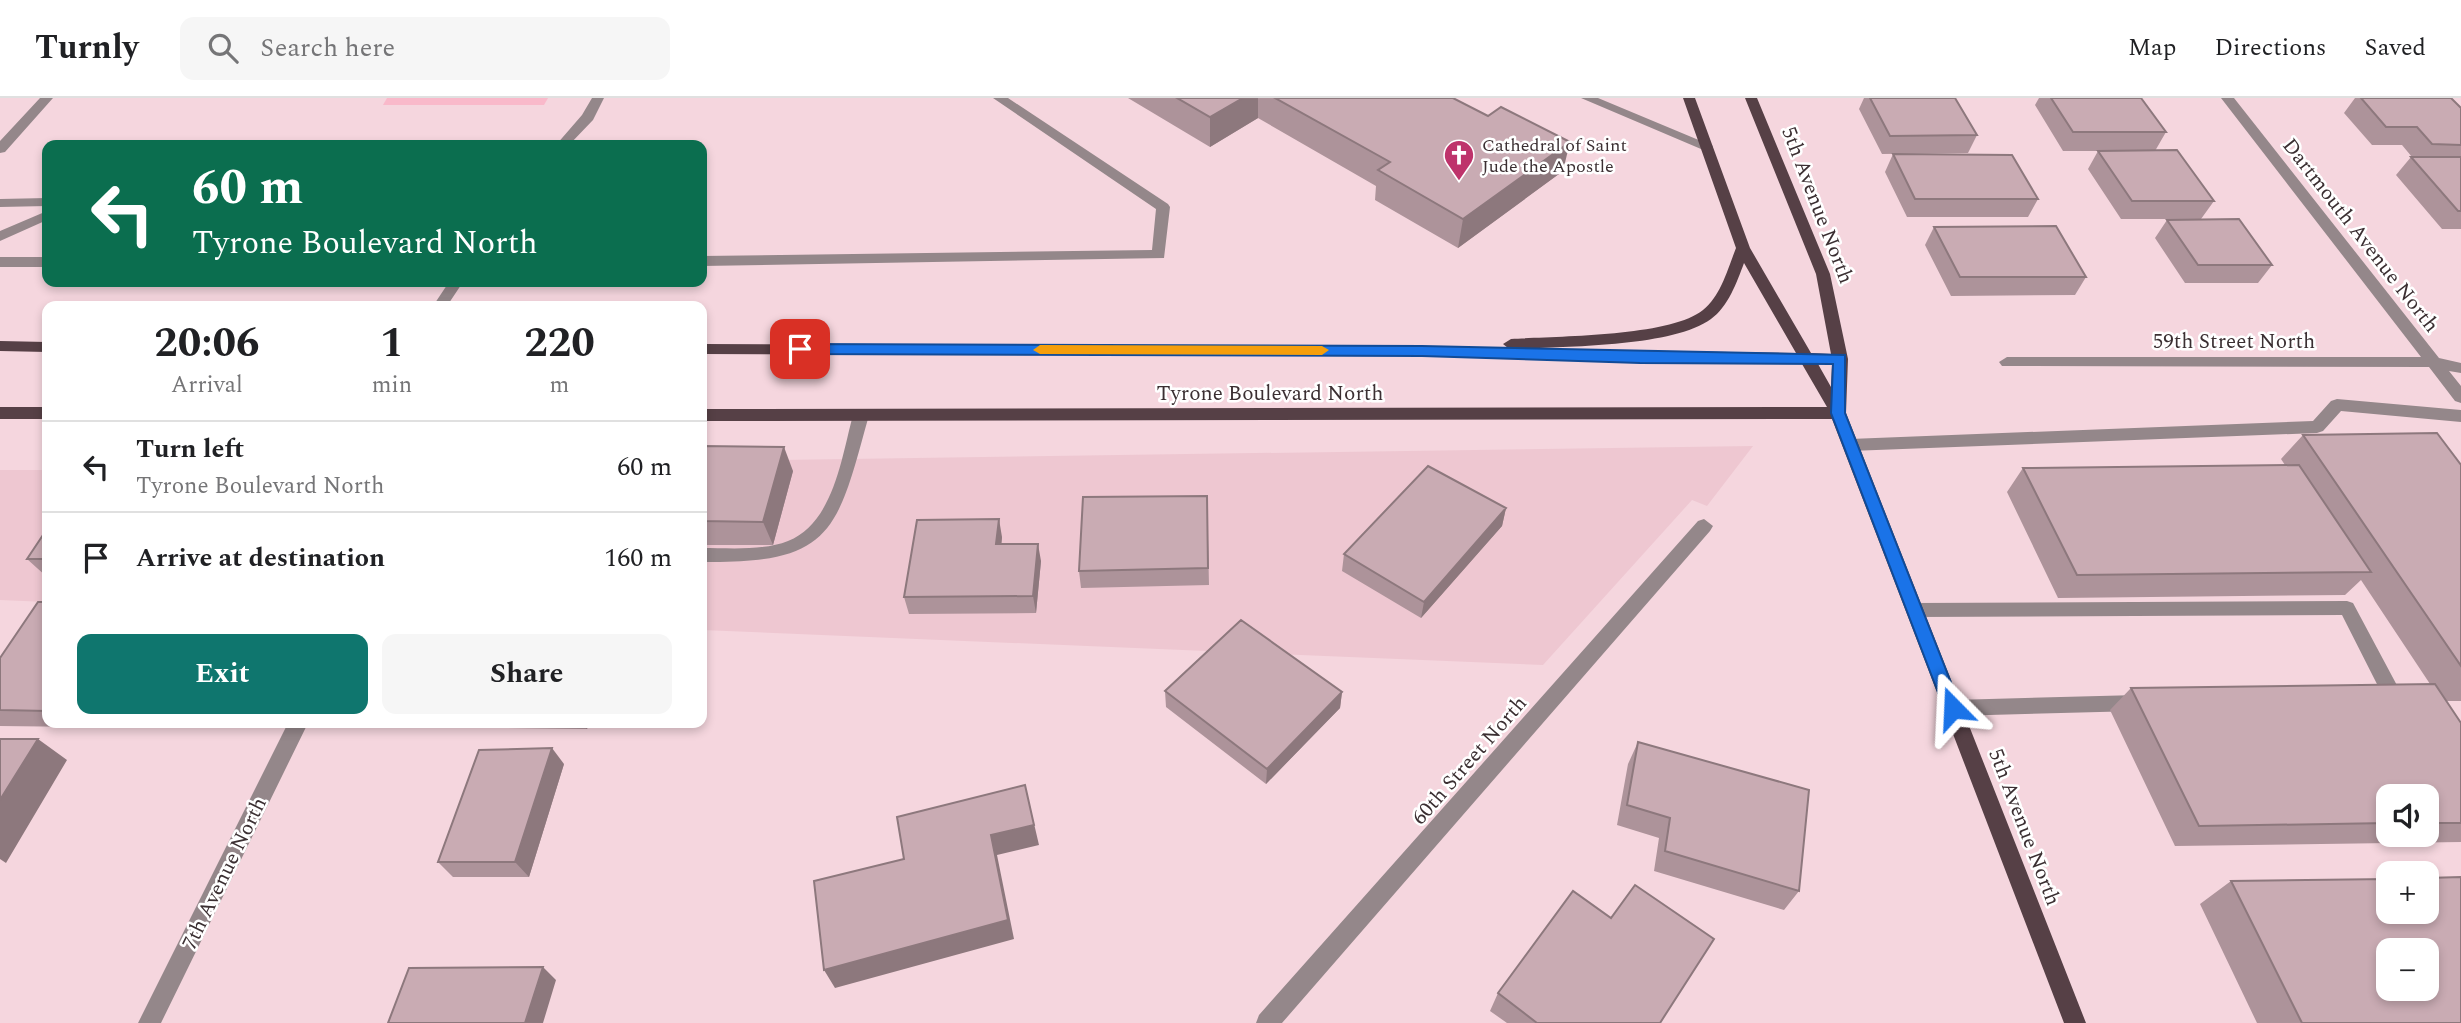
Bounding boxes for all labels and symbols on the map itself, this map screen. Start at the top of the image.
street label: 5th Avenue North [1772,122,1862,289]
street label: Dartmouth Avenue North [2274,131,2446,340]
place label: Cathedral of Saint Jude the Apostle [1482,132,1627,180]
church icon: Cathedral of Saint Jude the Apostle [1442,138,1476,182]
pin [770,319,830,379]
street label: 59th Street North [2153,326,2315,358]
street label: Tyrone Boulevard North [1157,378,1383,410]
position arrow [1916,671,1990,745]
street label: 60th Street North [1404,689,1535,832]
street label: 5th Avenue North [1979,744,2069,911]
street label: 7th Avenue North [174,792,276,955]

